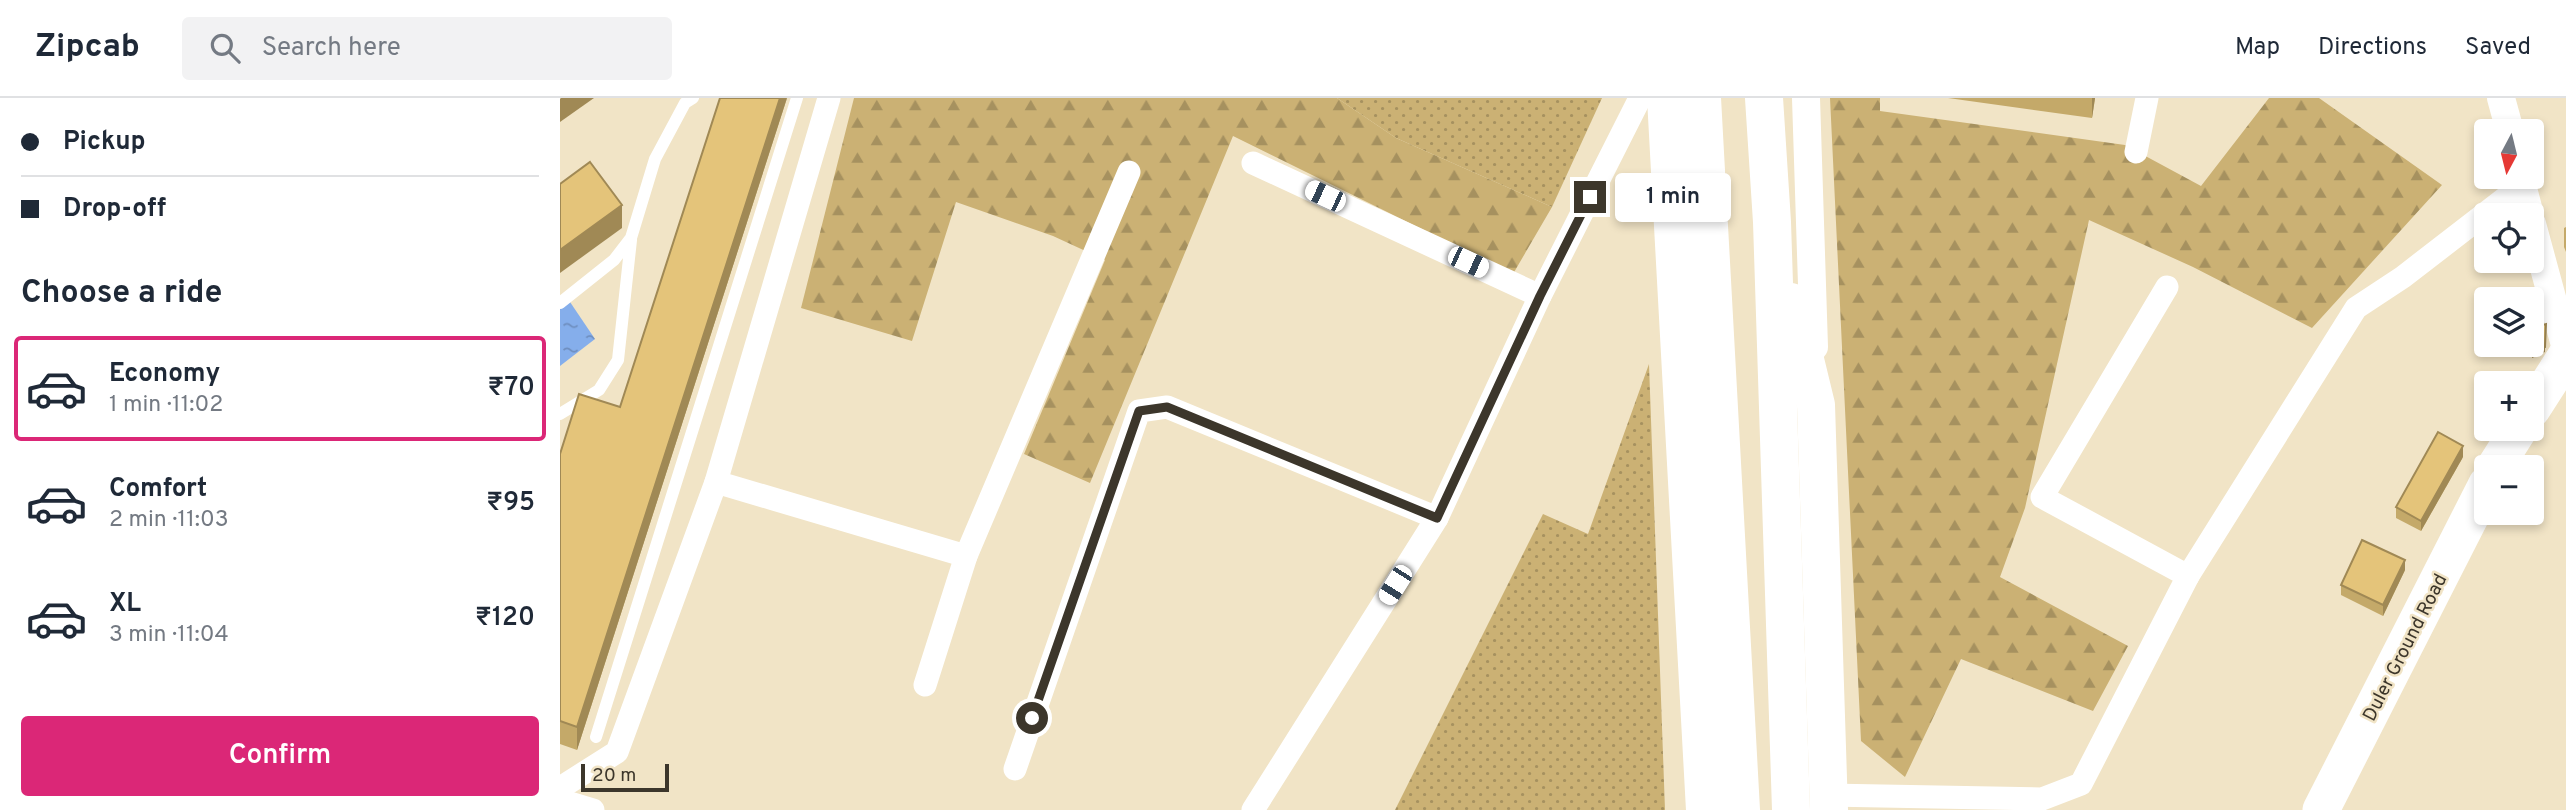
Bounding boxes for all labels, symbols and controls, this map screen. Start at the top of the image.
search box [182,17,672,80]
text: Zipcab [35,27,140,69]
icon: search [206,29,244,67]
text: Search here [262,32,401,65]
text: Map [2235,33,2280,63]
text: Directions [2318,33,2427,63]
text: Saved [2465,33,2531,63]
north arrow [2474,119,2544,189]
map controls [2474,119,2544,525]
text: Pickup [63,126,146,159]
callout: 1 min [1614,172,1730,222]
car [1302,178,1349,214]
route end [1574,181,1606,213]
text: 1 min [1646,183,1700,212]
text: Drop-off [63,193,166,226]
button: locate [2474,203,2544,273]
car [1445,244,1492,280]
text: Choose a ride [21,274,222,314]
button: layers [2474,287,2544,357]
icon: car [25,357,88,420]
text: Economy [109,358,220,391]
button: + [2474,371,2544,441]
text: ₹70 [488,372,535,405]
text: 1 min · 11:02 [109,391,223,420]
button: − [2474,455,2544,525]
icon: car [25,472,88,535]
text: Comfort [109,473,207,506]
text: ₹95 [486,487,535,520]
text: 2 min · 11:03 [109,506,229,535]
car [1375,562,1416,608]
street label: Duler Ground Road [2358,570,2453,726]
icon: car [25,587,88,650]
text: XL [109,588,141,621]
text: ₹120 [475,602,535,635]
text: 3 min · 11:04 [109,621,229,650]
route start [1016,702,1048,734]
button: Confirm [21,716,539,796]
scale bar [581,761,668,793]
text: 20 m [592,764,636,788]

